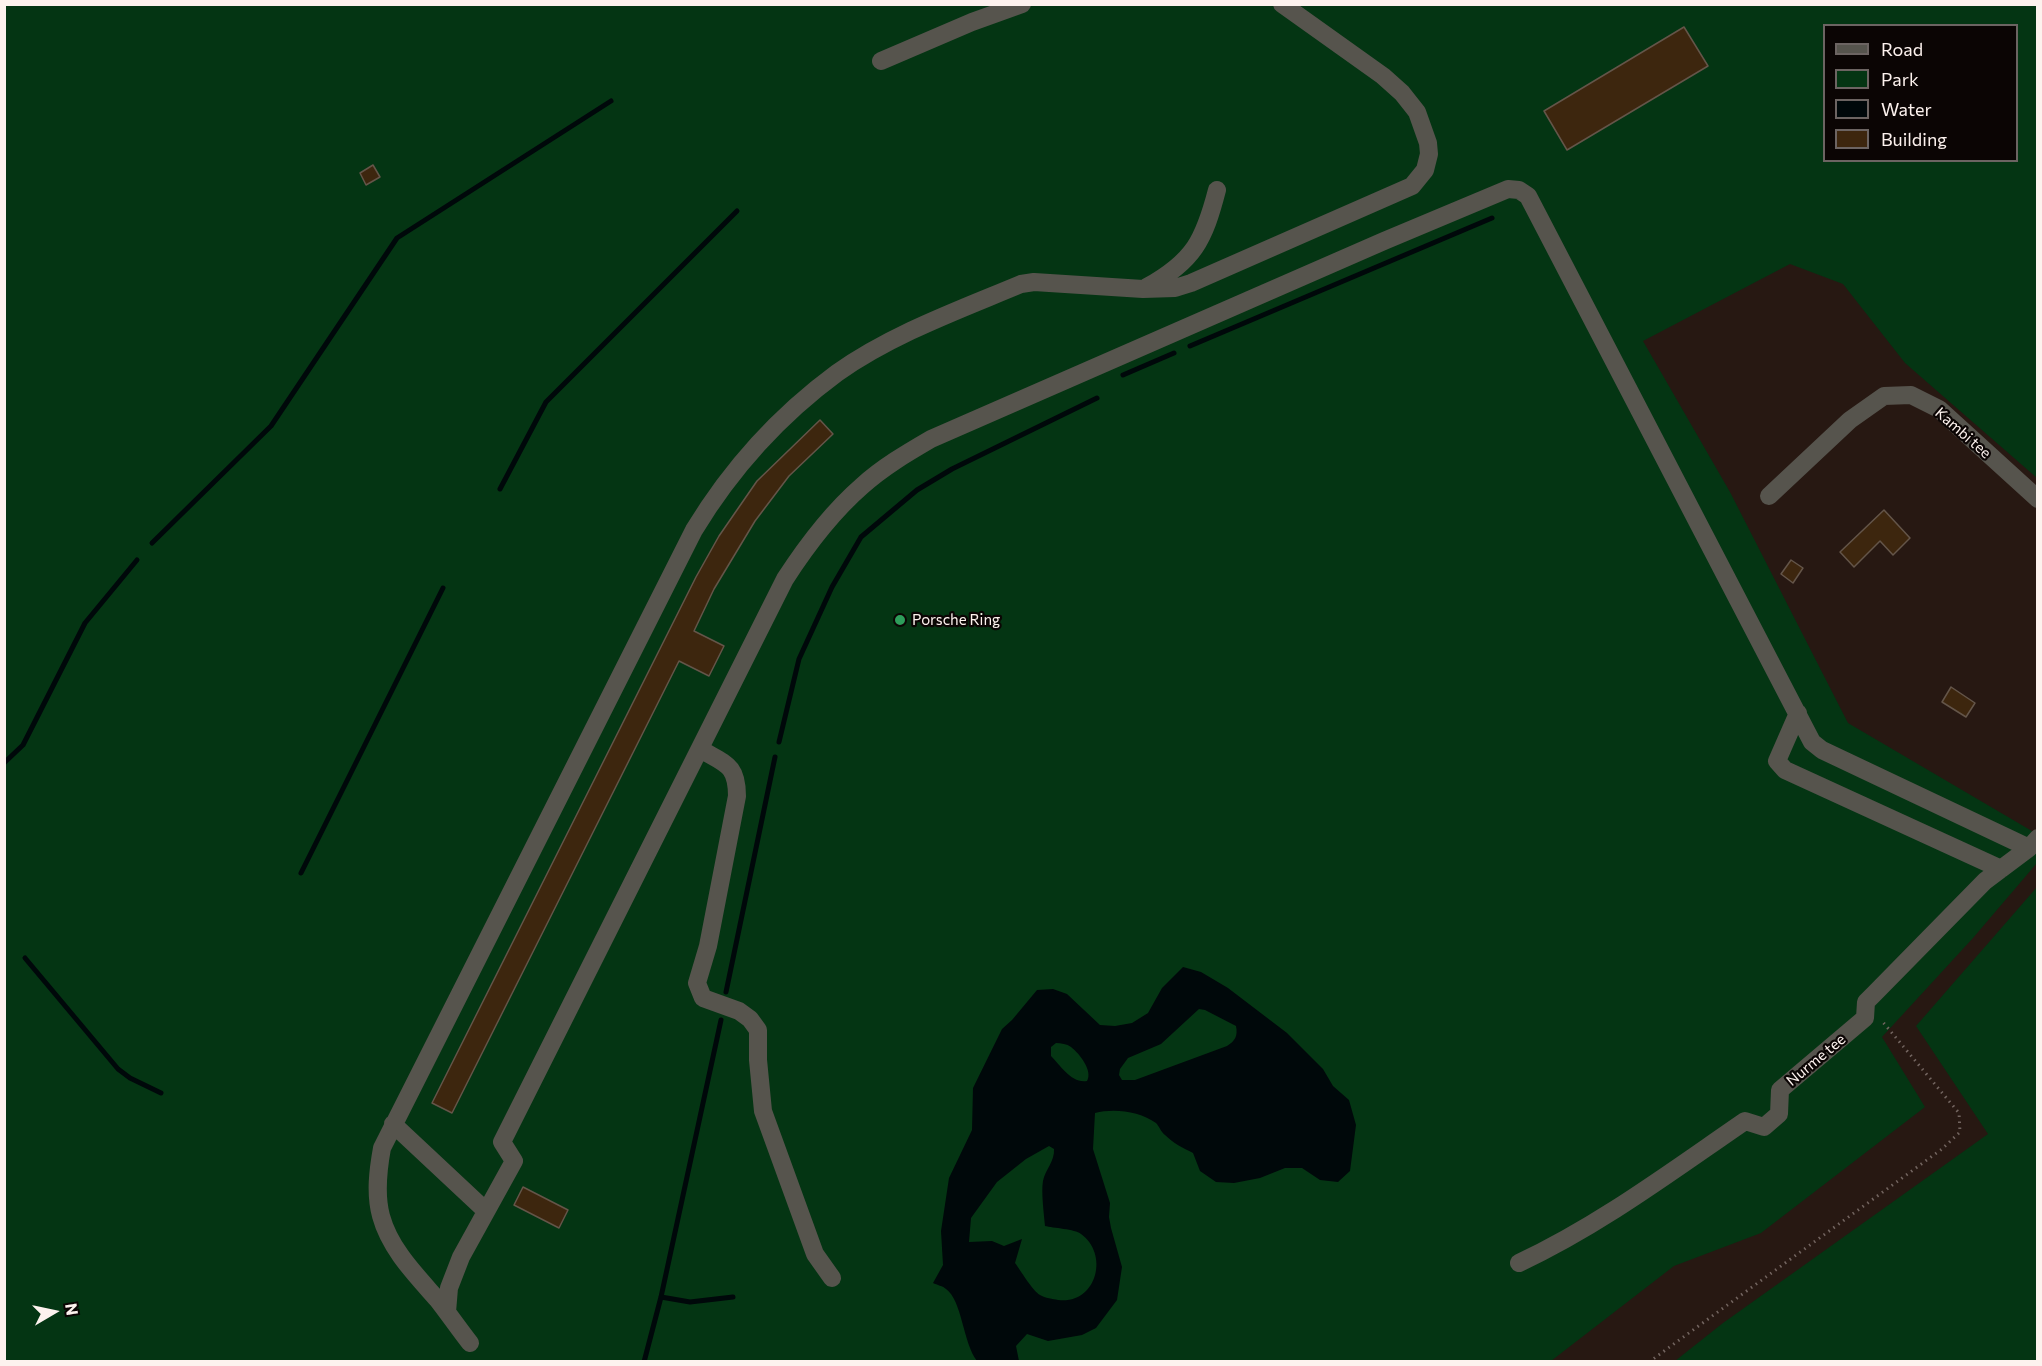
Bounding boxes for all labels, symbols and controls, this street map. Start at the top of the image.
legend [1823,24,2018,162]
text: Road [1881,38,1923,60]
text: Park [1881,68,1919,90]
text: Water [1881,98,1932,120]
text: Building [1881,128,1947,150]
street label: Kambi tee [1931,404,1995,462]
place label: Porsche Ring [912,611,1000,629]
marker: Porsche Ring [893,613,907,627]
street label: Nurme tee [1783,1030,1849,1090]
north arrow [24,1282,84,1342]
text: N [62,1302,83,1317]

